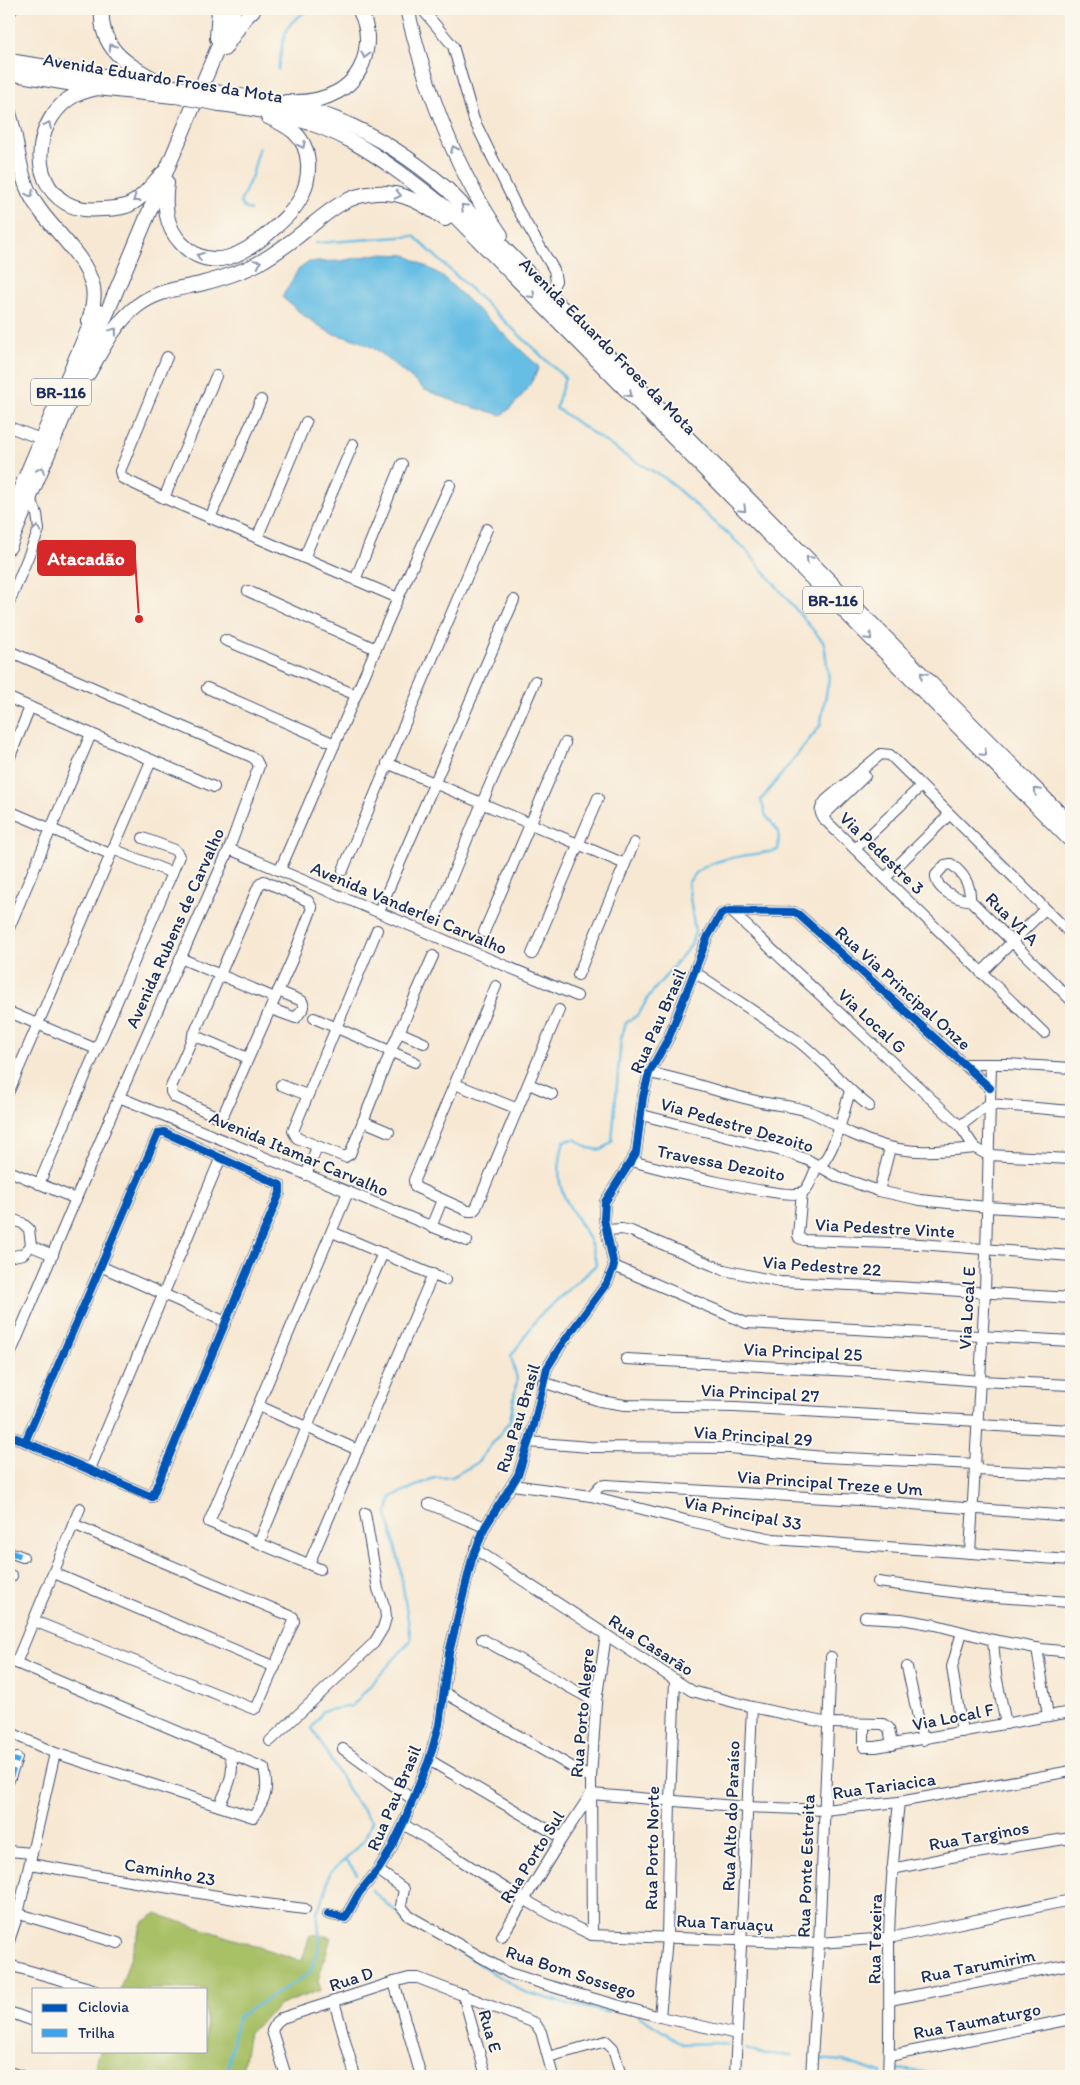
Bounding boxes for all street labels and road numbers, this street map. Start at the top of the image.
street label: Avenida Eduardo Froes da Mota [42,48,284,108]
street label: Avenida Eduardo Froes da Mota [515,253,701,439]
road number: BR-116 [31,378,91,406]
road number: BR-116 [803,586,863,614]
street label: Via Pedestre 3 [835,807,929,899]
street label: Avenida Rubens de Carvalho [121,824,229,1032]
street label: Avenida Vanderlei Carvalho [308,857,510,959]
street label: Rua VI A [981,888,1044,951]
street label: Rua Via Principal Onze [830,921,976,1055]
street label: Rua Pau Brasil [625,965,691,1077]
street label: Via Local G [833,984,911,1058]
street label: Via Pedestre Dezoito [658,1093,816,1157]
street label: Avenida Itamar Carvalho [206,1106,392,1202]
street label: Travessa Dezoito [655,1140,787,1186]
street label: Via Pedestre Vinte [814,1213,956,1243]
street label: Via Pedestre 22 [762,1251,883,1281]
street label: Via Local E [954,1266,980,1350]
street label: Via Principal 25 [743,1338,863,1366]
street label: Rua Pau Brasil [491,1361,545,1475]
street label: Via Principal 27 [700,1379,820,1407]
street label: Via Principal 29 [693,1421,813,1451]
street label: Via Principal Treze e Um [736,1466,924,1501]
street label: Via Principal 33 [682,1491,804,1535]
street label: Rua Casarão [604,1609,698,1681]
street label: Rua Porto Alegre [565,1647,599,1779]
street label: Via Local F [910,1698,996,1736]
street label: Rua Alto do Paraíso [717,1740,745,1892]
street label: Rua Pau Brasil [362,1742,426,1854]
street label: Rua Tariacica [831,1768,938,1804]
street label: Rua Porto Norte [640,1786,664,1910]
street label: Rua Ponte Estreita [793,1793,820,1938]
street label: Rua Porto Sul [495,1807,569,1907]
street label: Rua Targinos [927,1816,1031,1856]
street label: Caminho 23 [123,1853,218,1891]
street label: Rua Texeira [863,1893,887,1985]
street label: Rua Taruaçu [676,1909,774,1937]
street label: Rua Bom Sossego [503,1941,639,2003]
street label: Rua Tarumirim [919,1944,1037,1988]
street label: Rua D [326,1962,376,1996]
street label: Rua Taumaturgo [911,1998,1043,2044]
street label: Rua E [473,2007,507,2055]

